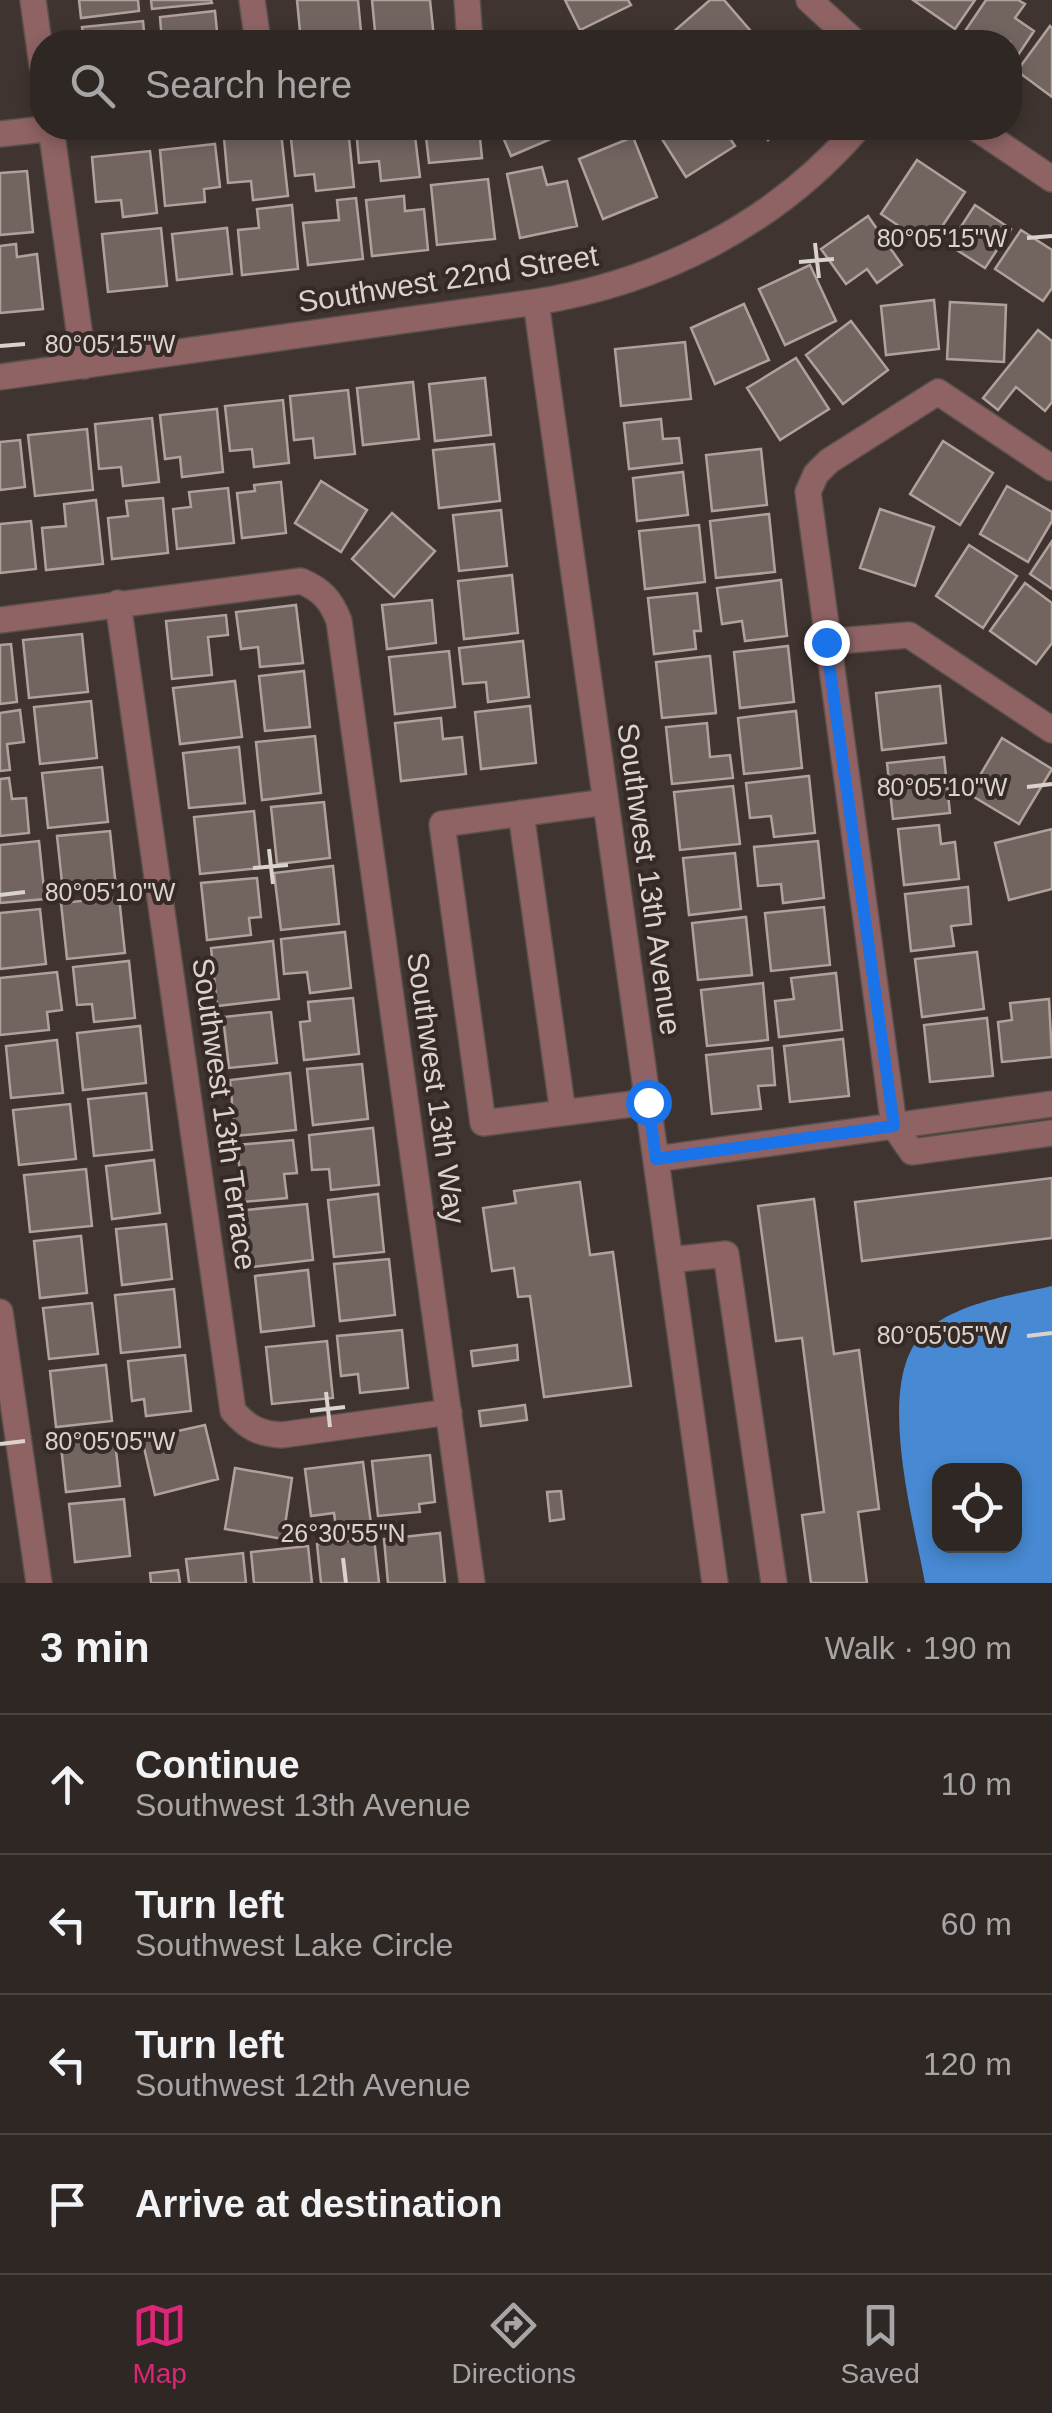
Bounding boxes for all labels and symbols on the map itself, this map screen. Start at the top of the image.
text: 80°05'15"W [877,224,1008,252]
street label: Southwest 22nd Street [295,238,601,319]
text: 80°05'15"W [45,330,176,358]
route end [804,620,850,666]
street label: Southwest 13th Avenue [611,721,688,1037]
text: 80°05'10"W [877,773,1008,801]
text: 80°05'10"W [45,878,176,906]
street label: Southwest 13th Way [401,950,472,1226]
street label: Southwest 13th Terrace [186,956,263,1272]
route start [626,1080,672,1126]
text: 80°05'05"W [877,1321,1008,1349]
text: 80°05'05"W [45,1427,176,1455]
text: 26°30'55"N [280,1519,406,1547]

